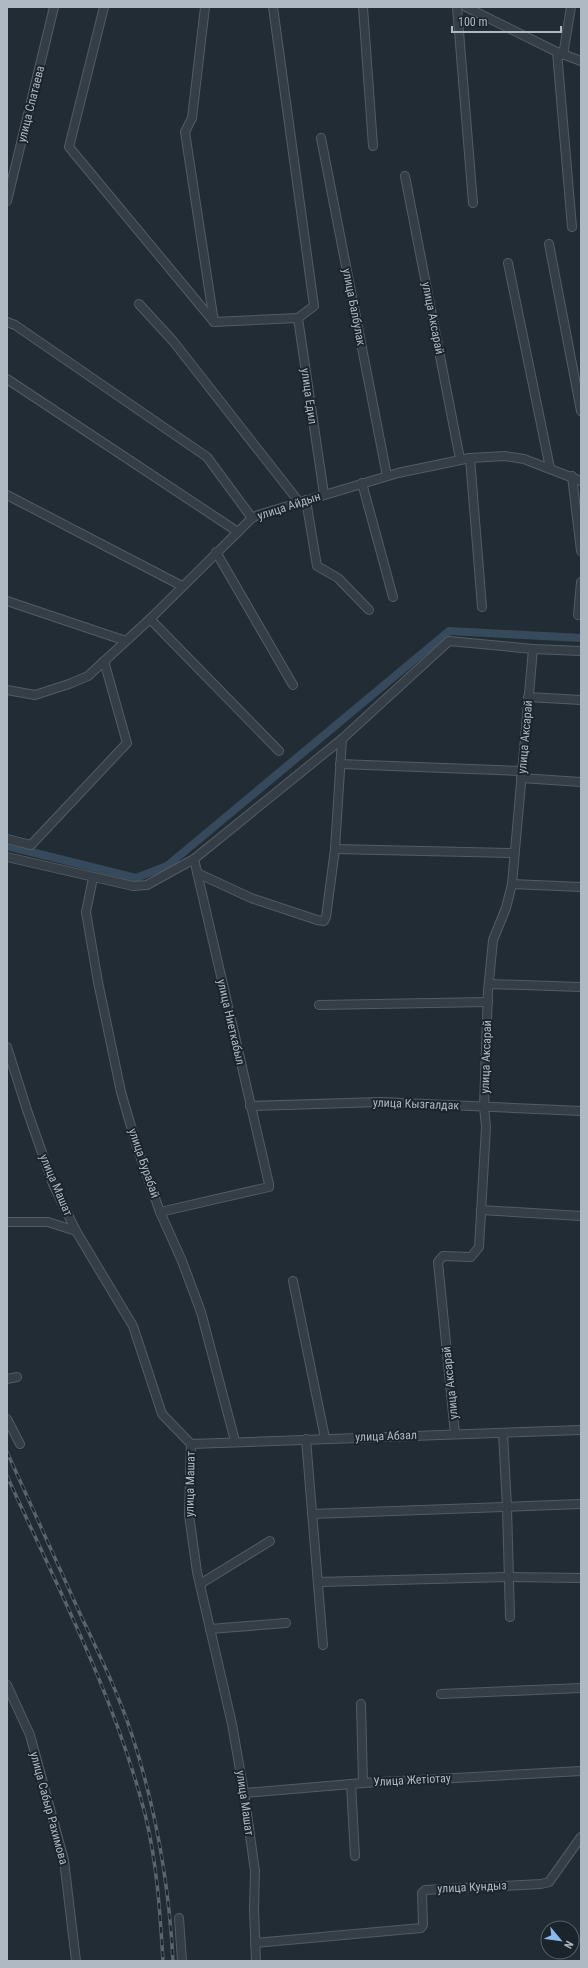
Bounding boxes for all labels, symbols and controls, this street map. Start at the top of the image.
scale bar [452,8,561,34]
text: 100 m [458,15,488,29]
street label: улица Спатаева [15,64,47,144]
street label: улица Балбулак [340,267,368,347]
street label: улица Аксарай [419,281,447,355]
street label: улица Едил [298,367,320,425]
street label: улица Айдын [256,489,322,523]
street label: улица Аксарай [515,700,535,774]
street label: улица Ниеткабыл [214,978,248,1066]
street label: улица Аксарай [478,1020,494,1094]
street label: улица Кызгалдак [373,1095,460,1113]
street label: улица Бурабай [126,1126,162,1200]
street label: улица Машат [37,1152,75,1218]
street label: улица Аксарай [439,1346,461,1420]
street label: улица Абзал [355,1428,417,1444]
street label: улица Машат [182,1451,198,1517]
street label: улица Сабыр Рахимова [27,1750,71,1866]
street label: улица Машат [233,1769,257,1837]
street label: Улица Жетіотау [373,1771,451,1789]
street label: улица Кундыз [437,1878,507,1896]
north arrow [540,1920,580,1960]
text: N [561,1939,576,1951]

